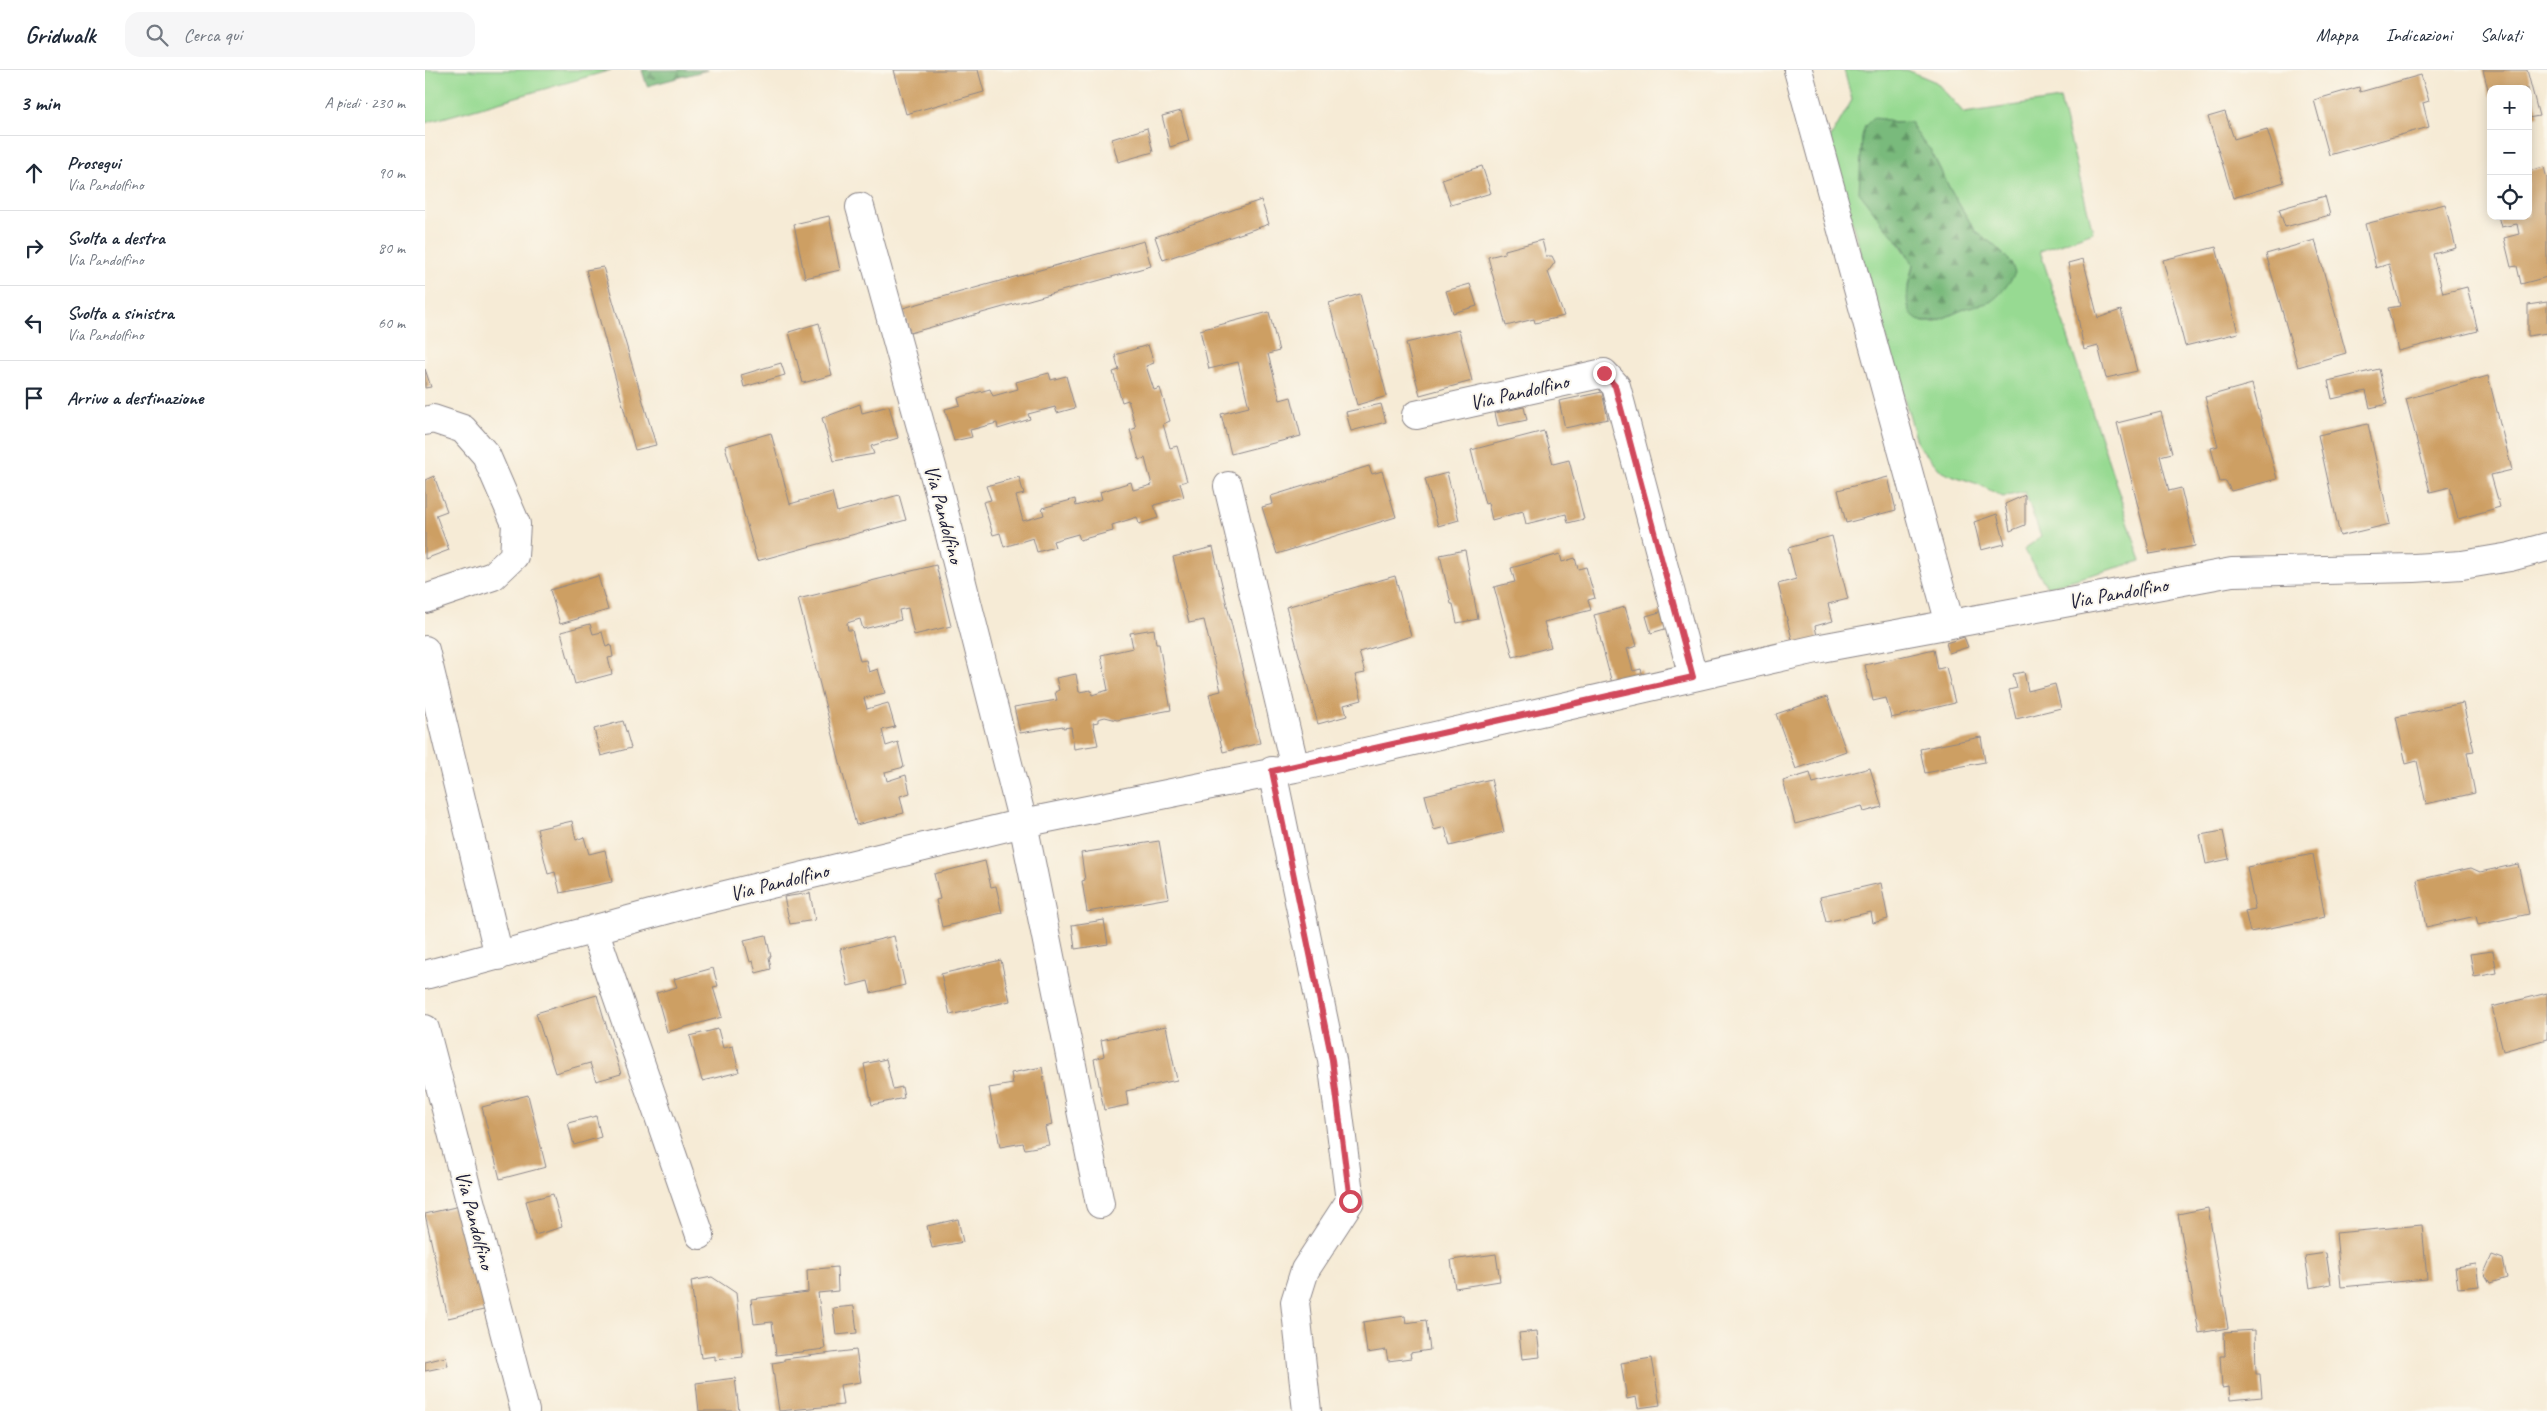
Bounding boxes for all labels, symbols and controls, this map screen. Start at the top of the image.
search box [125,12,475,57]
text: Gridwalk [25,20,95,50]
icon: search [143,21,171,49]
text: Cerca qui [183,23,242,47]
text: Mappa [2316,24,2358,46]
text: Indicazioni [2386,24,2452,46]
text: Salvati [2480,24,2522,46]
map controls [2487,85,2532,220]
button: + [2487,85,2532,130]
text: 3 min [20,90,60,116]
text: A piedi · 230 m [324,93,405,113]
button: − [2487,130,2532,175]
text: Prosegui [67,151,120,175]
icon: ahead [20,159,48,187]
text: 90 m [378,163,405,183]
text: Via Pandolfino [67,175,143,195]
button: locate [2487,175,2532,220]
text: Svolta a destra [67,226,165,250]
icon: right [20,234,48,262]
text: 80 m [378,238,405,258]
text: Via Pandolfino [67,250,143,270]
text: Svolta a sinistra [67,301,174,325]
icon: left [20,309,48,337]
text: 60 m [378,313,405,333]
text: Via Pandolfino [67,325,143,345]
route end [1593,362,1616,385]
street label: Via Pandolfino [1467,367,1573,416]
icon: arrive [20,384,48,412]
text: Arrivo a destinazione [67,386,203,410]
street label: Via Pandolfino [918,462,970,568]
street label: Via Pandolfino [2066,571,2172,615]
street label: Via Pandolfino [727,857,833,907]
street label: Via Pandolfino [449,1168,501,1274]
route start [1339,1190,1362,1213]

